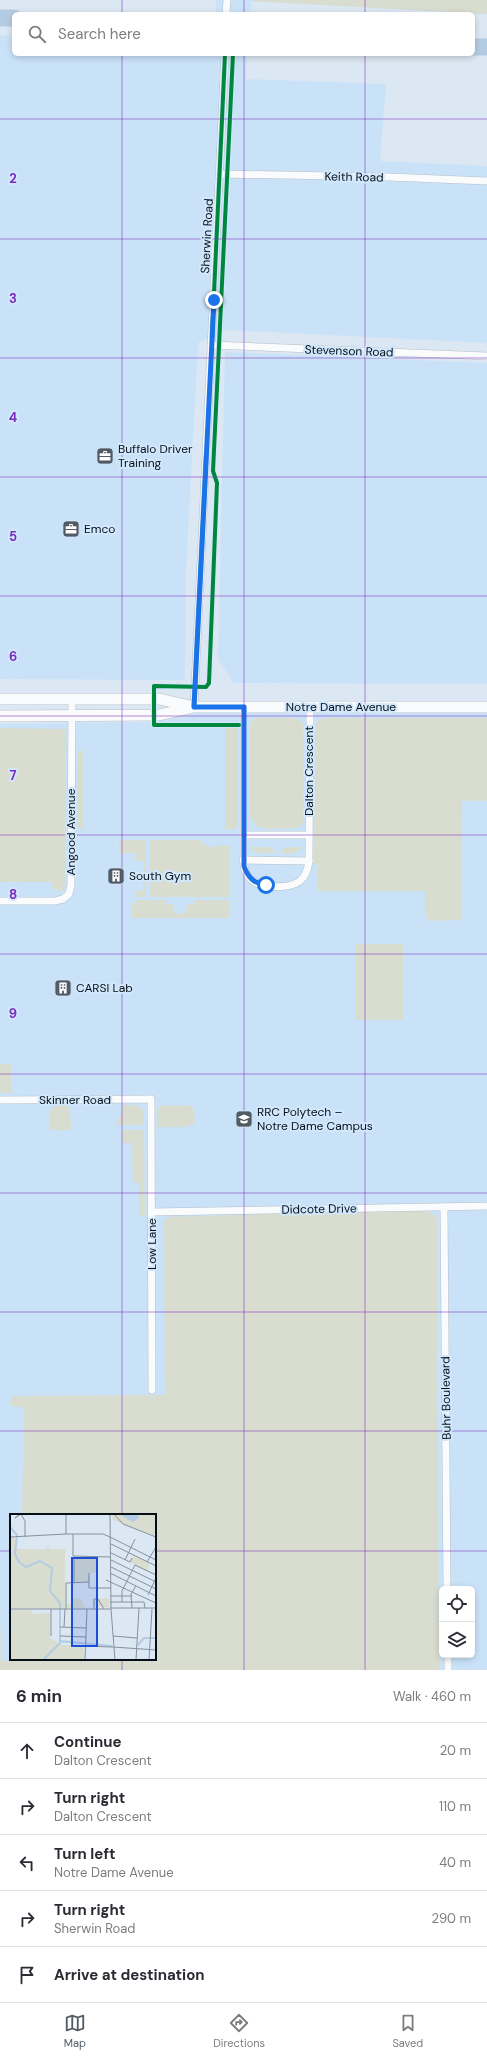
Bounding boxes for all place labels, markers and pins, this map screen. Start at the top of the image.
place label: Buffalo Driver Training [118,441,193,471]
office icon: Buffalo Driver Training [95,446,115,466]
office icon: Emco [61,519,81,539]
place label: Emco [84,521,115,537]
building icon: South Gym [106,866,126,886]
place label: South Gym [129,868,191,884]
building icon: CARSI Lab [53,978,73,998]
place label: CARSI Lab [76,980,133,996]
place label: RRC Polytech – Notre Dame Campus [257,1104,373,1134]
school or university icon: RRC Polytech – Notre Dame Campus [234,1109,254,1129]

